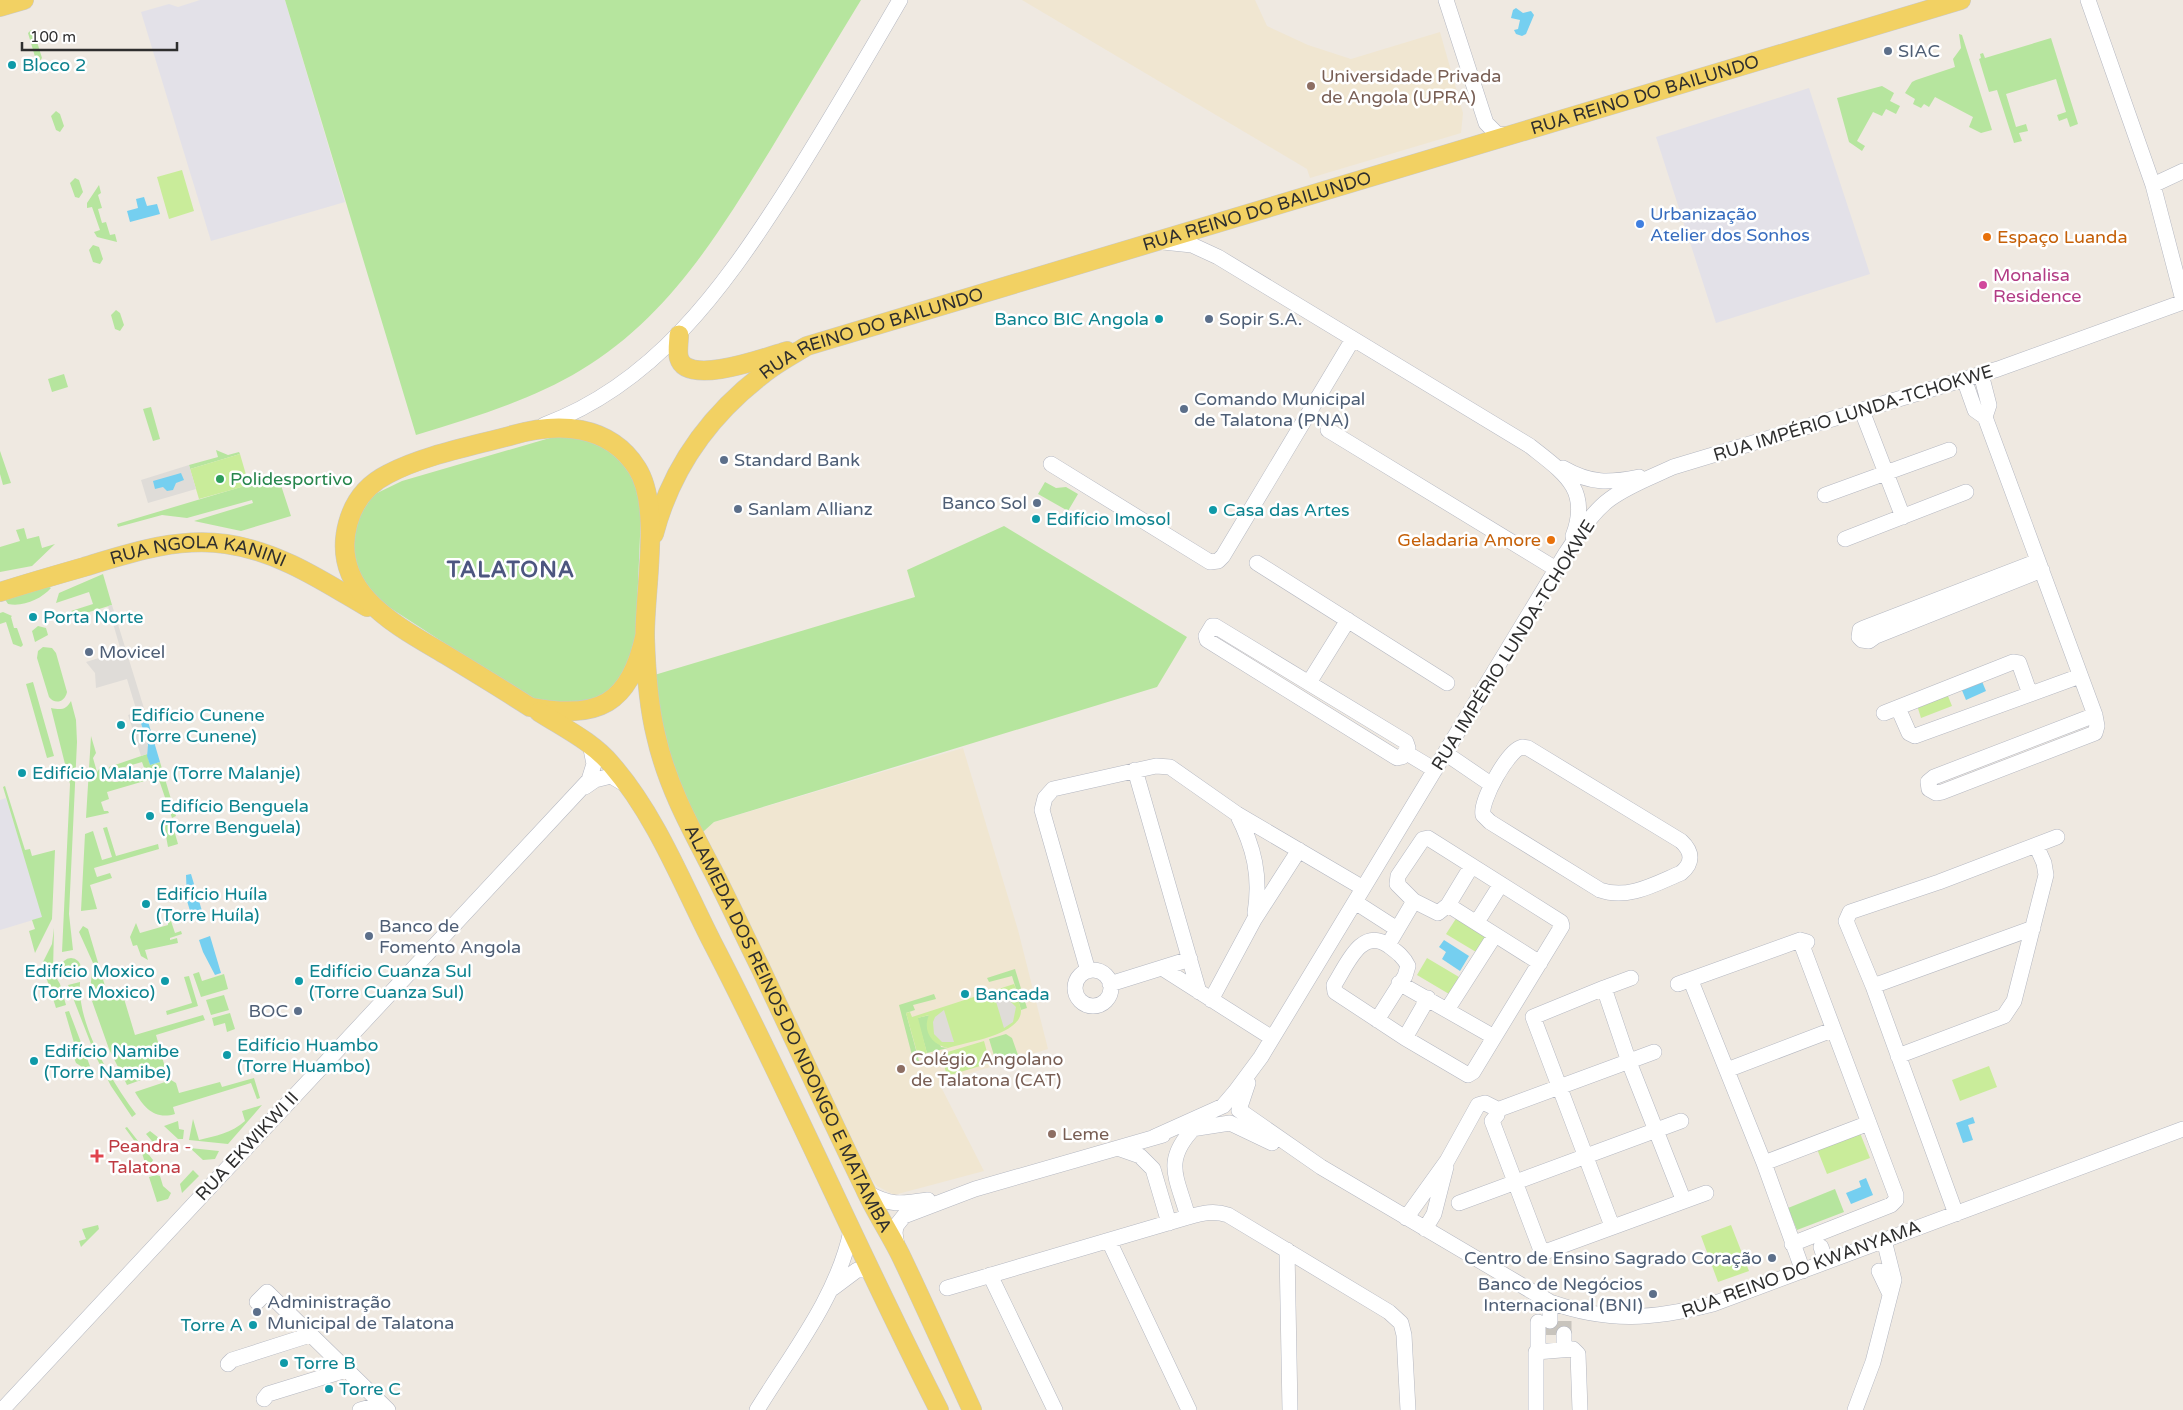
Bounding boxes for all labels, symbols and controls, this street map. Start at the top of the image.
scale bar [22,20,178,52]
text: 100 m [30,28,76,46]
place label: SIAC [1898,40,1940,62]
marker: SIAC [1882,45,1894,57]
street label: RUA REINO DO BAILUNDO [1528,50,1762,139]
place label: Bloco 2 [22,54,86,76]
marker: Bloco 2 [6,59,18,71]
place label: Universidade Privada de Angola (UPRA) [1321,65,1501,108]
marker: Universidade Privada de Angola (UPRA) [1305,80,1317,92]
street label: RUA REINO DO BAILUNDO [1140,166,1374,256]
place label: Urbanização Atelier dos Sonhos [1650,203,1810,246]
marker: Urbanização Atelier dos Sonhos [1634,218,1646,230]
place label: Espaço Luanda [1997,226,2128,248]
marker: Espaço Luanda [1981,231,1993,243]
place label: Monalisa Residence [1993,264,2081,307]
marker: Monalisa Residence [1977,279,1989,291]
street label: RUA REINO DO BAILUNDO [755,283,986,384]
place label: Banco BIC Angola [994,308,1149,330]
place label: Sopir S.A. [1219,308,1302,330]
marker: Banco BIC Angola [1153,313,1165,325]
marker: Sopir S.A. [1203,313,1215,325]
street label: RUA IMPÉRIO LUNDA-TCHOKWE [1711,360,1995,466]
place label: Comando Municipal de Talatona (PNA) [1194,388,1365,431]
marker: Comando Municipal de Talatona (PNA) [1178,403,1190,415]
place label: Standard Bank [734,449,860,471]
marker: Standard Bank [718,454,730,466]
place label: Polidesportivo [230,468,353,490]
marker: Polidesportivo [214,473,226,485]
place label: Banco Sol [942,492,1027,514]
marker: Banco Sol [1031,497,1043,509]
place label: Sanlam Allianz [748,498,873,520]
place label: Casa das Artes [1223,499,1350,521]
marker: Sanlam Allianz [732,503,744,515]
marker: Casa das Artes [1207,504,1219,516]
place label: Edifício Imosol [1046,508,1171,530]
marker: Edifício Imosol [1030,513,1042,525]
street label: RUA IMPÉRIO LUNDA-TCHOKWE [1426,516,1600,774]
place label: Geladaria Amore [1397,529,1541,551]
street label: RUA NGOLA KANINI [107,531,290,572]
marker: Geladaria Amore [1545,534,1557,546]
district label: TALATONA [446,557,575,583]
place label: Porta Norte [43,606,143,628]
marker: Porta Norte [27,611,39,623]
place label: Movicel [99,641,165,663]
marker: Movicel [83,646,95,658]
place label: Edifício Cunene (Torre Cunene) [131,704,265,747]
marker: Edifício Cunene (Torre Cunene) [115,719,127,731]
place label: Edifício Malanje (Torre Malanje) [32,762,300,784]
marker: Edifício Malanje (Torre Malanje) [16,767,28,779]
place label: Edifício Benguela (Torre Benguela) [160,795,309,838]
marker: Edifício Benguela (Torre Benguela) [144,810,156,822]
street label: ALAMEDA DOS REINOS DO NDONGO E MATAMBA [680,821,897,1236]
place label: Edifício Huíla (Torre Huíla) [156,883,268,926]
marker: Edifício Huíla (Torre Huíla) [140,898,152,910]
place label: Banco de Fomento Angola [379,915,521,958]
marker: Banco de Fomento Angola [363,930,375,942]
place label: Edifício Moxico (Torre Moxico) [24,960,155,1003]
place label: Edifício Cuanza Sul (Torre Cuanza Sul) [309,960,472,1003]
marker: Edifício Moxico (Torre Moxico) [159,975,171,987]
marker: Edifício Cuanza Sul (Torre Cuanza Sul) [293,975,305,987]
place label: Bancada [975,983,1050,1005]
marker: Bancada [959,988,971,1000]
place label: BOC [248,1000,288,1022]
marker: BOC [292,1005,304,1017]
place label: Edifício Huambo (Torre Huambo) [237,1034,378,1077]
place label: Edifício Namibe (Torre Namibe) [44,1040,179,1083]
place label: Colégio Angolano de Talatona (CAT) [911,1048,1063,1091]
marker: Edifício Huambo (Torre Huambo) [221,1049,233,1061]
marker: Edifício Namibe (Torre Namibe) [28,1055,40,1067]
marker: Colégio Angolano de Talatona (CAT) [895,1063,907,1075]
street label: RUA EKWIKWI II [191,1087,303,1205]
place label: Leme [1062,1123,1109,1145]
marker: Leme [1046,1128,1058,1140]
place label: Peandra - Talatona [108,1135,192,1178]
marker: Peandra - Talatona [90,1149,104,1163]
street label: RUA REINO DO KWANYAMA [1678,1215,1924,1323]
place label: Centro de Ensino Sagrado Coração [1464,1247,1762,1269]
marker: Centro de Ensino Sagrado Coração [1766,1252,1778,1264]
place label: Banco de Negócios Internacional (BNI) [1478,1273,1643,1316]
marker: Banco de Negócios Internacional (BNI) [1647,1288,1659,1300]
place label: Administração Municipal de Talatona [267,1291,454,1334]
marker: Administração Municipal de Talatona [251,1306,263,1318]
place label: Torre A [180,1314,243,1336]
marker: Torre A [247,1319,259,1331]
place label: Torre B [294,1352,356,1374]
marker: Torre B [278,1357,290,1369]
place label: Torre C [339,1378,401,1400]
marker: Torre C [323,1383,335,1395]

